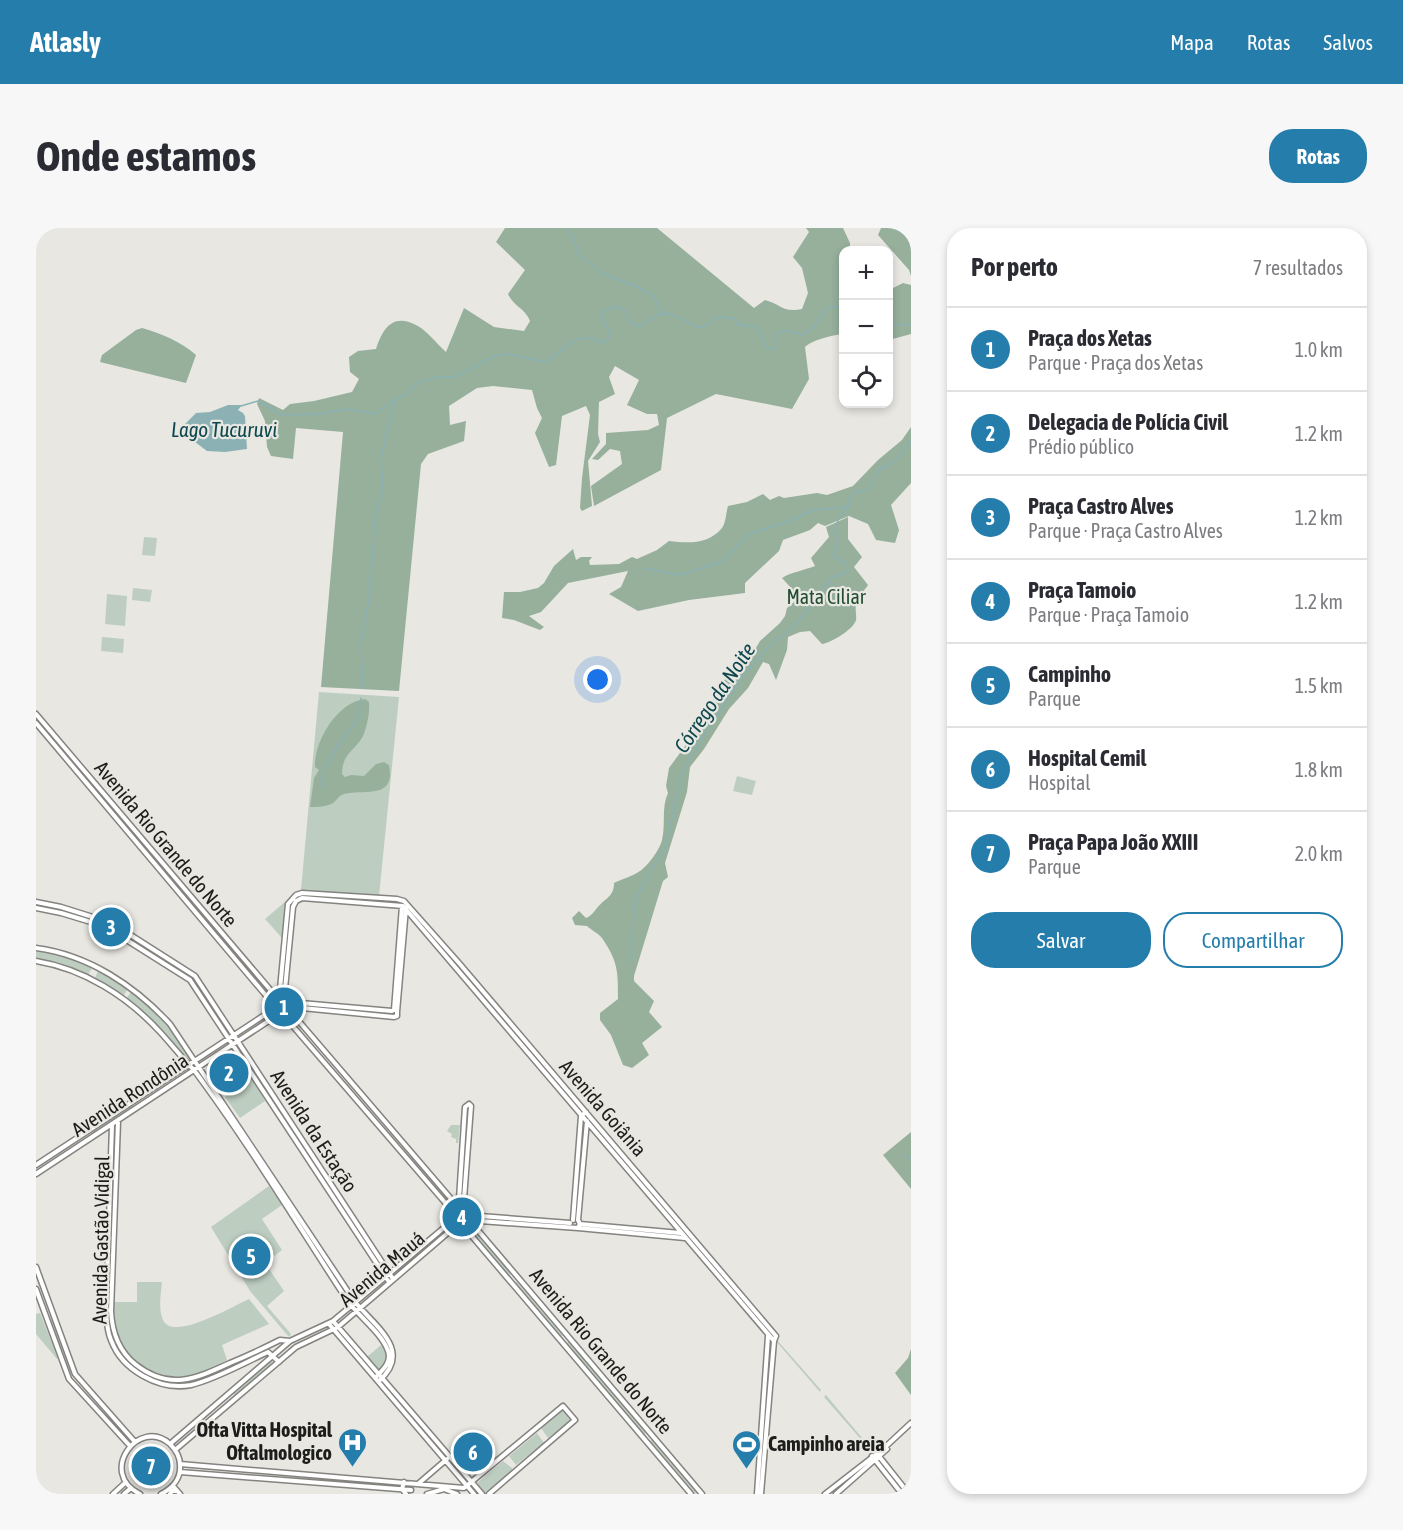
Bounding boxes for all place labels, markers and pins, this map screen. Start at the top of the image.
pin: 3 [92,904,130,950]
pin: 1 [264,984,304,1030]
pin: 2 [210,1050,248,1096]
pin: 4 [442,1194,482,1240]
pin: 5 [232,1234,270,1278]
place label: Ofta Vitta Hospital Oftalmologico [197,1418,333,1464]
hospital icon: Ofta Vitta Hospital Oftalmologico [337,1426,369,1468]
sports icon: Campinho areia [731,1428,763,1470]
pin: 6 [454,1430,492,1474]
place label: Campinho areia [768,1432,885,1455]
pin: 7 [132,1444,170,1488]

